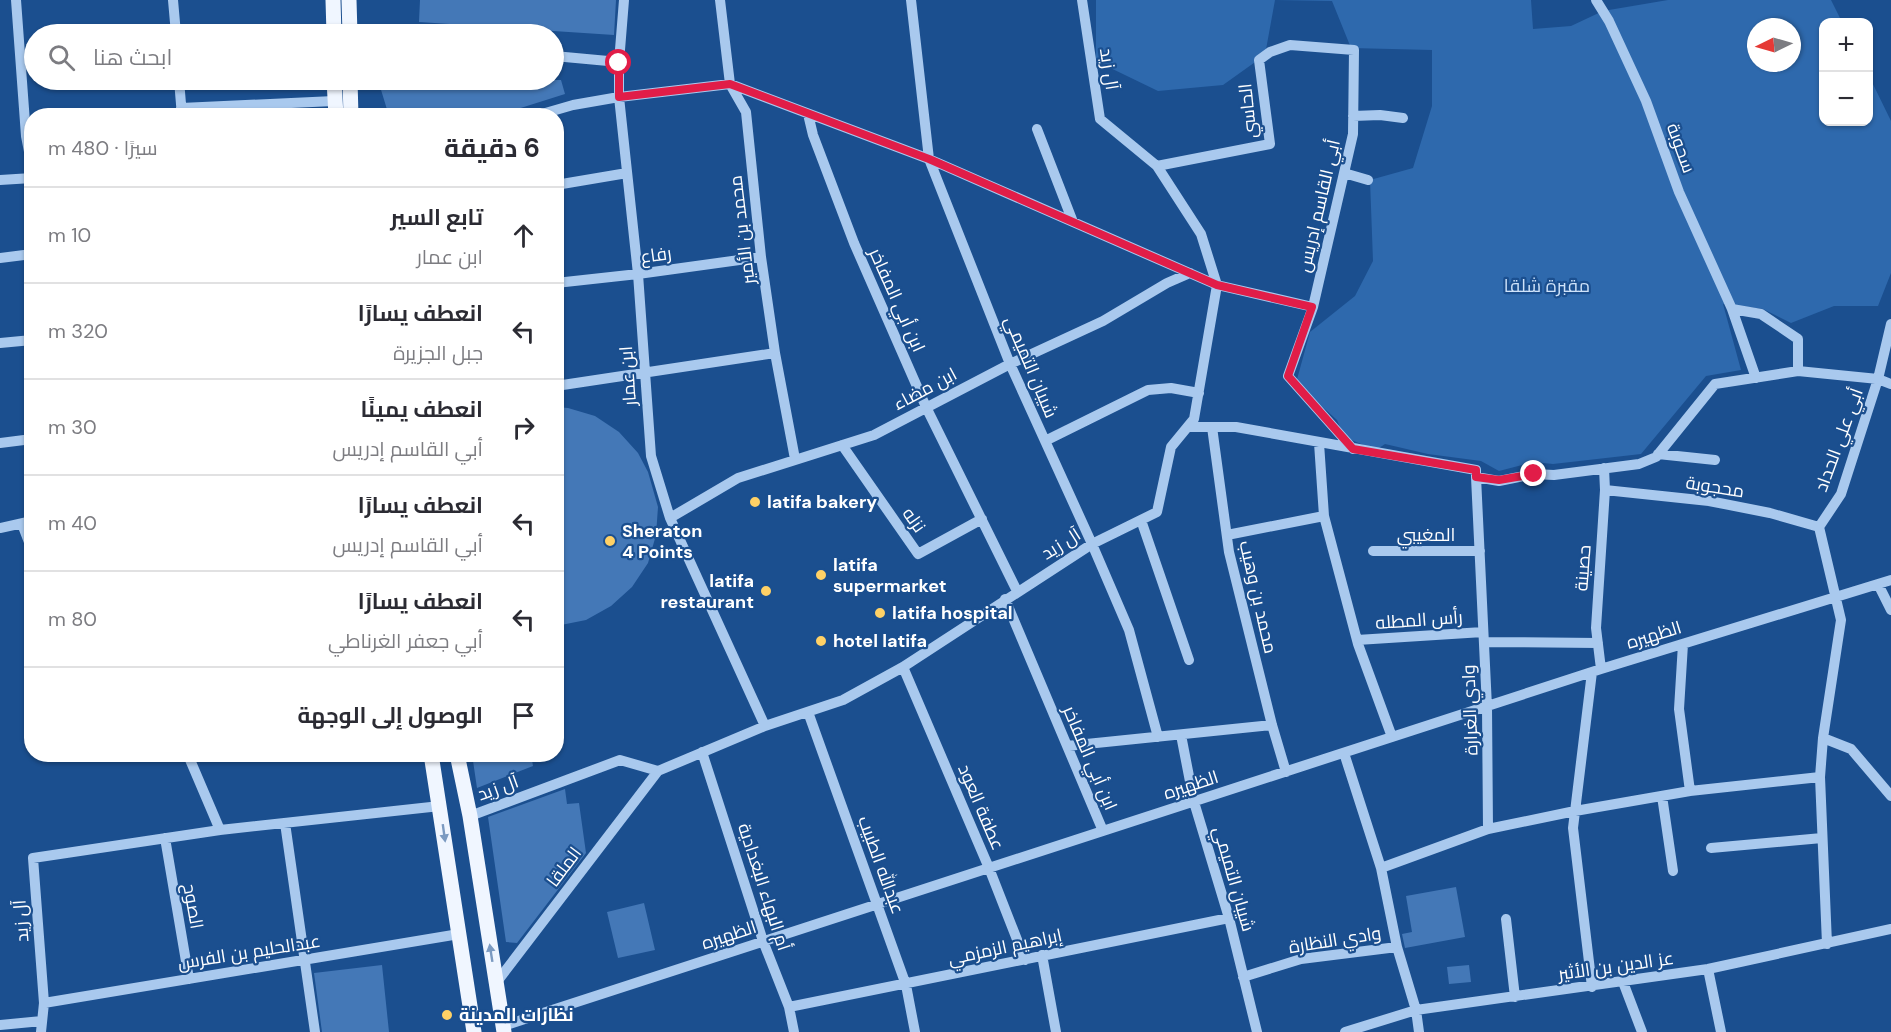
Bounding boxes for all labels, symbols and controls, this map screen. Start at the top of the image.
north arrow [1747,18,1801,72]
map controls [1819,18,1873,126]
button: + [1819,18,1873,72]
search box [24,24,564,90]
icon: search [45,41,78,74]
text: ابحث هنا [93,43,172,72]
street label: آل زيد [1094,46,1124,92]
route start [605,49,631,75]
button: − [1819,72,1873,126]
street label: الحاسي [1233,82,1264,140]
street label: سحوبة [1661,120,1701,176]
text: 6 دقيقة [444,131,540,165]
text: سيرًا · 480 m [48,135,158,161]
street label: أبي القاسم إدريس [1292,137,1348,275]
street label: محمد بن الأمير [723,174,761,287]
text: تابع السير [390,203,483,232]
icon: ahead [507,219,540,252]
text: 10 m [48,222,91,248]
street label: رفاع [639,241,673,269]
street label: ابن أبي المفاخر [861,243,931,357]
text: ابن عمار [416,244,483,270]
park label: مقبرة شلقا [1504,274,1590,298]
text: انعطف يسارًا [358,299,483,328]
street label: شيبان التميمي [997,313,1063,422]
icon: left [507,315,540,348]
text: 320 m [48,318,108,344]
text: جبل الجزيرة [393,340,483,366]
street label: ابن عمار [614,345,642,408]
street label: ابن مضاء [889,362,961,416]
street label: أبي علي الحداد [1809,385,1871,496]
text: انعطف يمينًا [361,395,483,424]
icon: right [507,411,540,444]
text: 30 m [48,414,97,440]
text: أبي القاسم إدريس [333,436,483,462]
route end [1520,460,1546,486]
street label: محجوبة [1684,471,1746,503]
place label: latifa bakery [767,490,877,514]
text: انعطف يسارًا [358,491,483,520]
marker: latifa bakery [748,495,762,509]
street label: نزله [897,503,931,537]
icon: left [507,507,540,540]
text: 40 m [48,510,97,536]
place label: Sheraton 4 Points [622,519,702,564]
street label: آل زيد [1037,523,1085,565]
street label: المغيبي [1397,523,1455,549]
text: أبي القاسم إدريس [333,532,483,558]
marker: Sheraton 4 Points [603,534,617,548]
street label: محمد بن وهيب [1233,538,1283,656]
street label: حصينة [1569,544,1597,592]
place label: latifa supermarket [833,553,947,598]
marker: latifa supermarket [814,568,828,582]
place label: latifa restaurant [660,569,754,614]
marker: latifa restaurant [759,584,773,598]
text: انعطف يسارًا [358,587,483,616]
place label: latifa hospital [892,601,1013,625]
icon: left [507,603,540,636]
street label: رأس المطله [1375,605,1463,635]
text: 80 m [48,606,97,632]
marker: latifa hospital [873,606,887,620]
street label: الظهيره [1624,615,1684,655]
text: أبي جعفر الغرناطي [328,628,483,654]
place label: hotel latifa [833,629,927,653]
marker: hotel latifa [814,634,828,648]
street label: وادي الغرارة [1456,664,1486,756]
icon: arrive [507,699,540,732]
text: الوصول إلى الوجهة [297,701,483,730]
street label: ابن أبي المفاخر [1055,701,1123,815]
street label: عطفة العود [952,760,1010,854]
street label: الظهيره [1160,765,1222,805]
street label: آل زيد [474,769,522,806]
street label: عبدالله الطبيب [852,813,910,917]
street label: أم البهاء البغدادية [732,820,796,954]
one-way arrow [439,824,448,843]
street label: شيبان التميمي [1206,824,1260,935]
street label: الملقا [541,842,587,892]
street label: الصوح [177,881,209,931]
street label: آل زيد [8,899,34,943]
street label: الظهيره [698,915,760,955]
street label: وادي النظارة [1287,921,1383,961]
street label: إبراهيم الزمزمي [946,923,1065,973]
street label: عبدالحليم بن الفرس [176,929,322,975]
one-way arrow [487,944,496,963]
street label: عز الدين بن الأثير [1556,946,1675,986]
place label: نظارات المدينة [459,1003,574,1027]
marker: نظارات المدينة [440,1008,454,1022]

